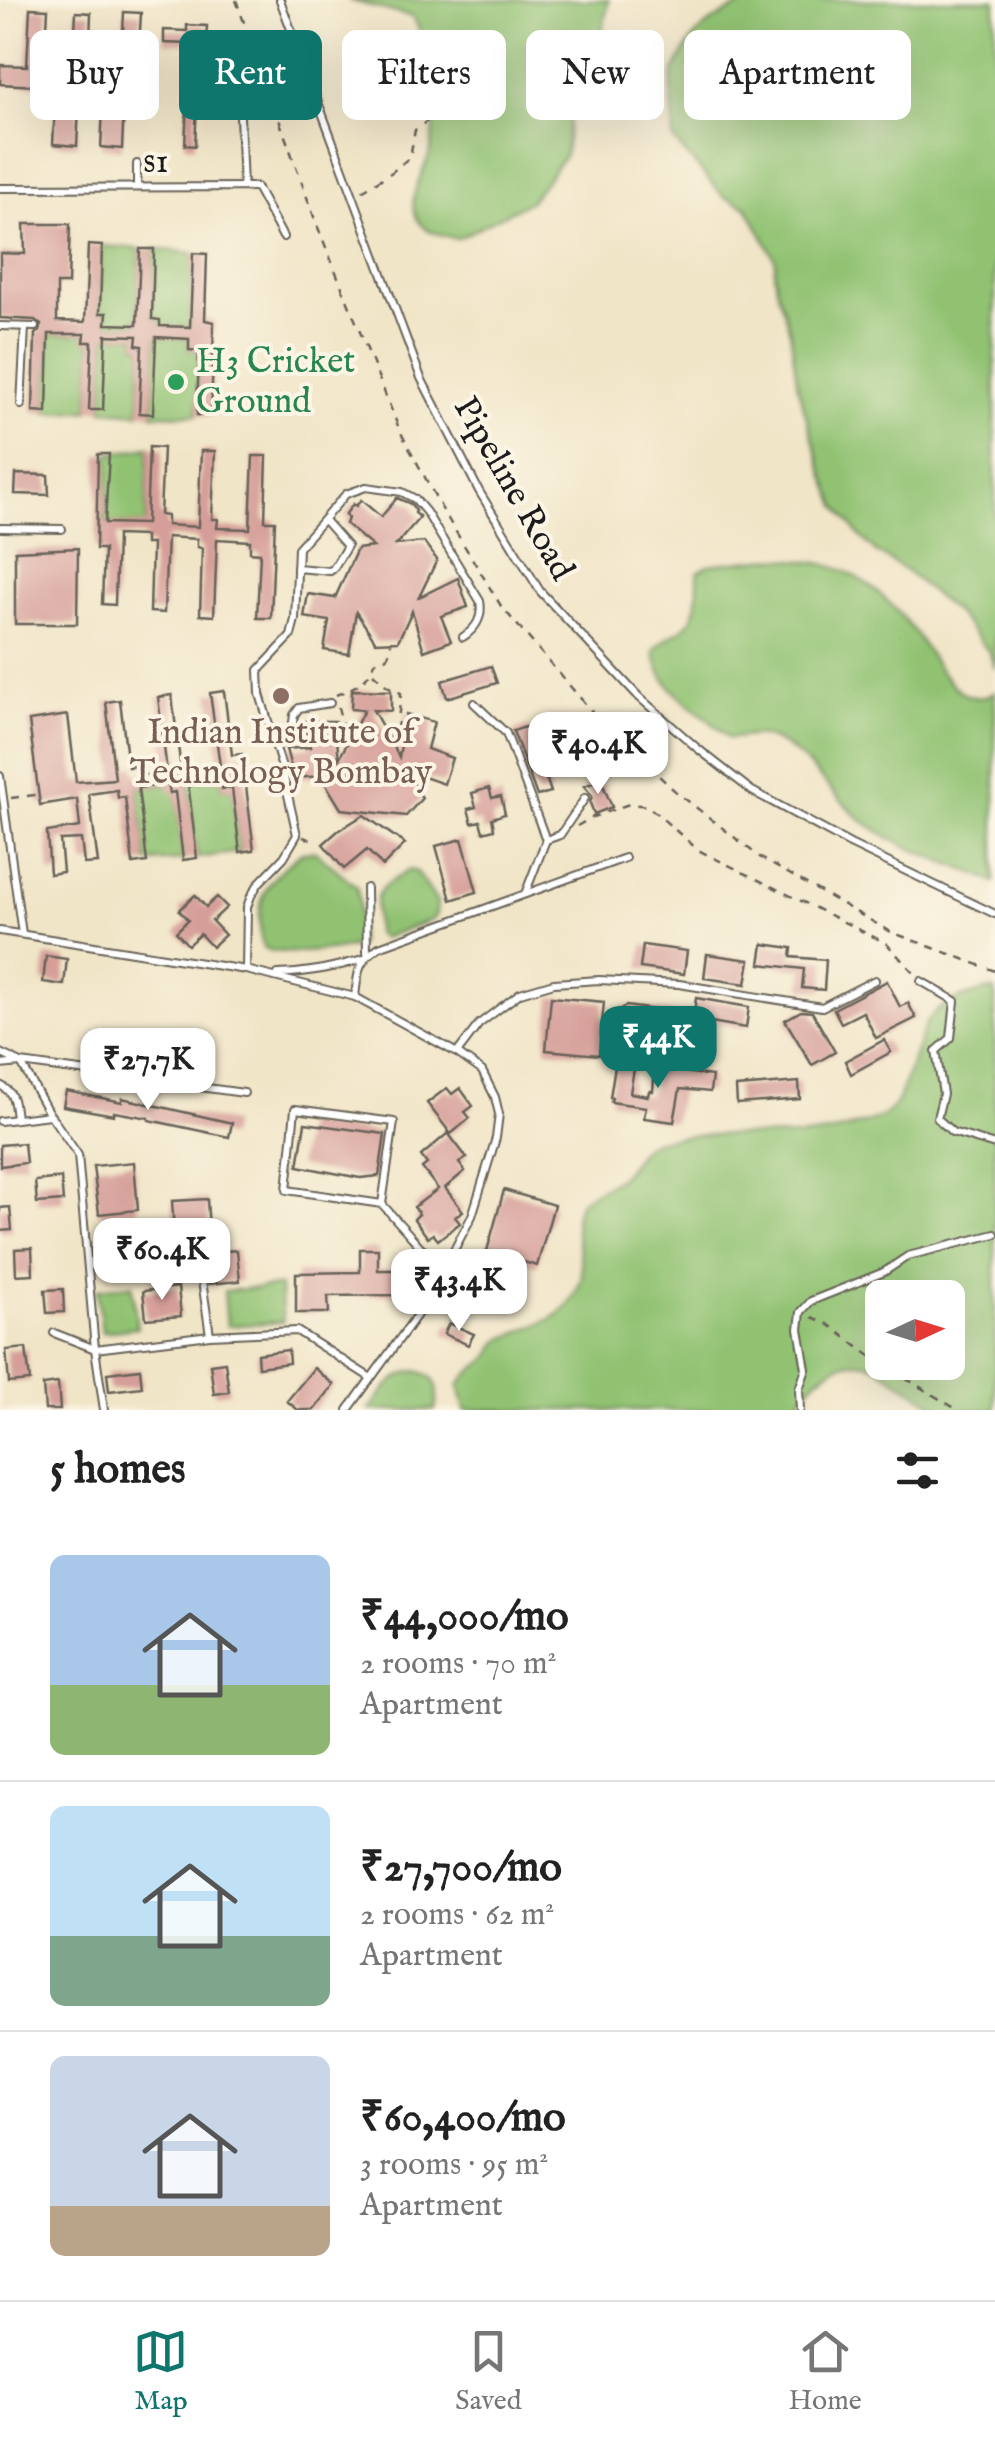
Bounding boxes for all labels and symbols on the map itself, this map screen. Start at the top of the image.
street label: s1 [143,140,169,185]
place label: H3 Cricket Ground [196,340,355,425]
marker: H3 Cricket Ground [165,371,187,393]
street label: Pipeline Road [442,389,584,589]
marker: Indian Institute of Technology Bombay [270,685,292,707]
place label: Indian Institute of Technology Bombay [130,711,433,796]
pin: ₹40.4K [517,712,679,797]
pin: ₹44K [599,1006,717,1091]
pin: ₹27.7K [67,1028,229,1113]
pin: ₹60.4K [81,1218,243,1303]
pin: ₹43.4K [378,1249,540,1334]
north arrow [865,1280,965,1380]

